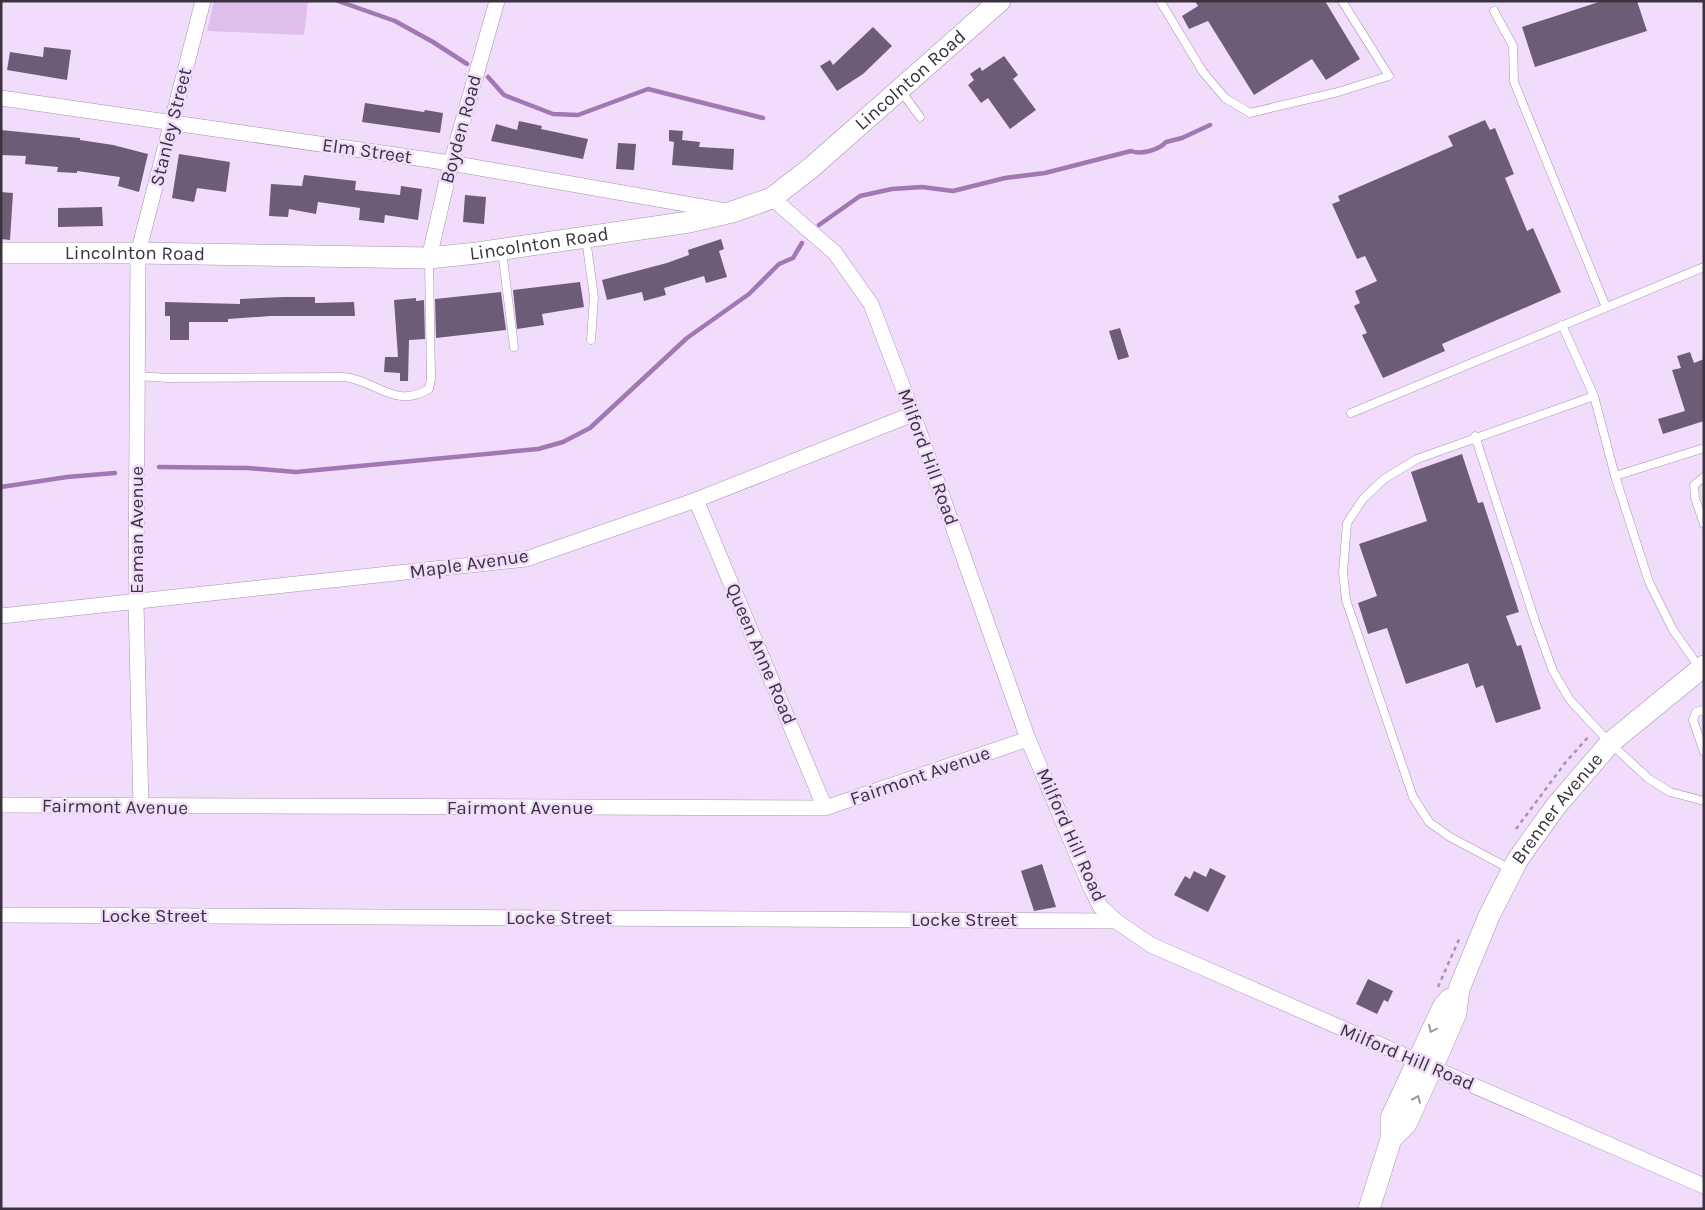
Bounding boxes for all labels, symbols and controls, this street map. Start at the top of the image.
street label: Lincolnton Road [851,25,970,135]
street label: Stanley Street [146,66,196,188]
street label: Boyden Road [436,72,486,186]
street label: Elm Street [321,134,413,168]
street label: Lincolnton Road [468,223,610,265]
street label: Lincolnton Road [65,242,205,265]
street label: Milford Hill Road [893,386,963,528]
street label: Eaman Avenue [126,466,148,594]
street label: Maple Avenue [408,545,530,583]
street label: Queen Anne Road [721,580,801,728]
street label: Fairmont Avenue [847,742,993,810]
street label: Brenner Avenue [1507,748,1608,868]
street label: Milford Hill Road [1032,765,1110,905]
street label: Fairmont Avenue [42,795,188,819]
street label: Fairmont Avenue [447,797,593,819]
street label: Locke Street [101,905,207,927]
street label: Locke Street [506,907,612,929]
street label: Locke Street [911,909,1017,931]
street label: Milford Hill Road [1336,1019,1478,1095]
one-way arrow [1428,1024,1439,1033]
one-way arrow [1411,1095,1422,1104]

